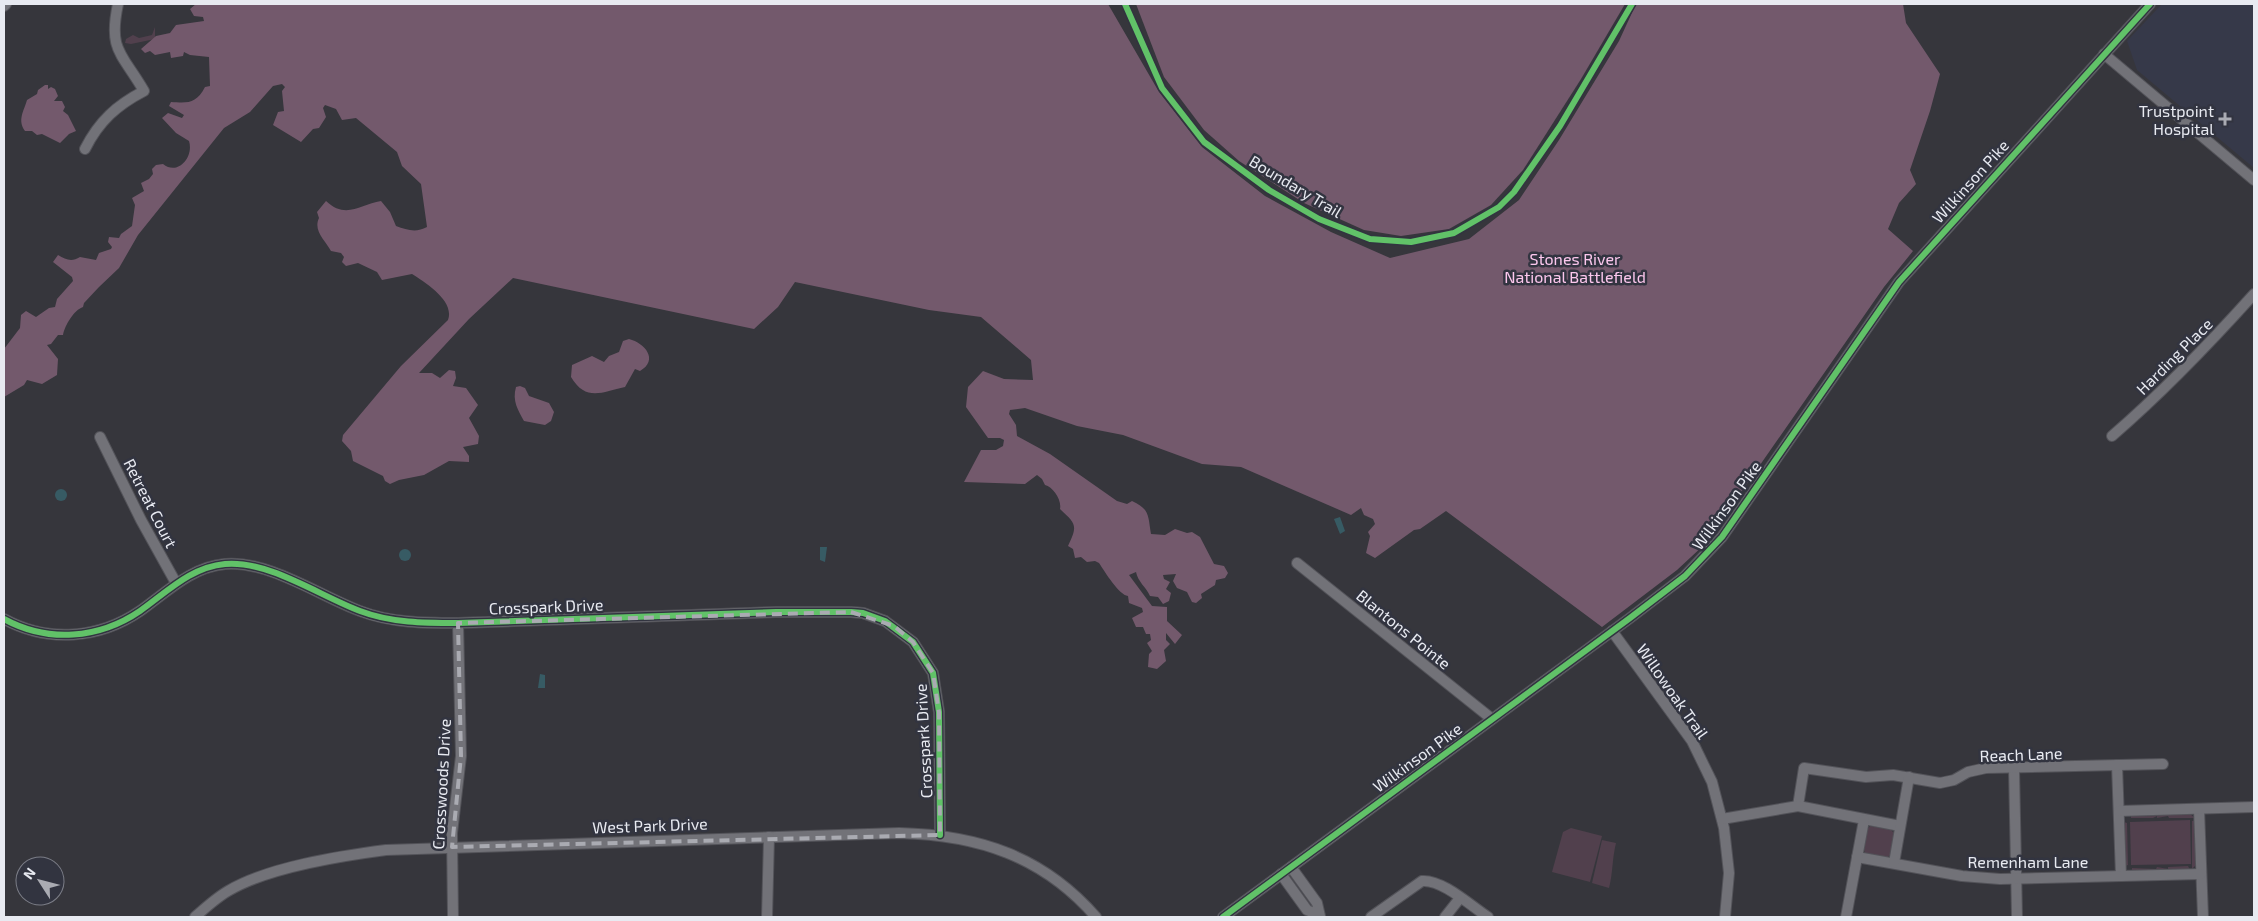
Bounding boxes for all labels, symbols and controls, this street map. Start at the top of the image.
place label: Trustpoint Hospital [2139,101,2214,138]
marker: Trustpoint Hospital [2218,112,2232,126]
street label: Wilkinson Pike [1928,136,2012,226]
street label: Boundary Trail [1246,151,1346,221]
park label: Stones River National Battlefield [1504,249,1646,286]
street label: Harding Place [2132,314,2216,398]
street label: Retreat Court [120,455,182,551]
street label: Wilkinson Pike [1687,457,1765,553]
street label: Blantons Pointe [1353,585,1455,673]
street label: Crosspark Drive [488,595,604,617]
street label: Willowoak Trail [1633,640,1713,742]
street label: Crosspark Drive [911,683,935,799]
street label: Crosswoods Drive [428,718,454,850]
street label: Wilkinson Pike [1369,718,1465,796]
street label: Reach Lane [1979,743,2063,765]
street label: West Park Drive [592,813,708,837]
street label: Remenham Lane [1968,852,2088,871]
north arrow [15,856,65,906]
text: N [19,864,39,882]

